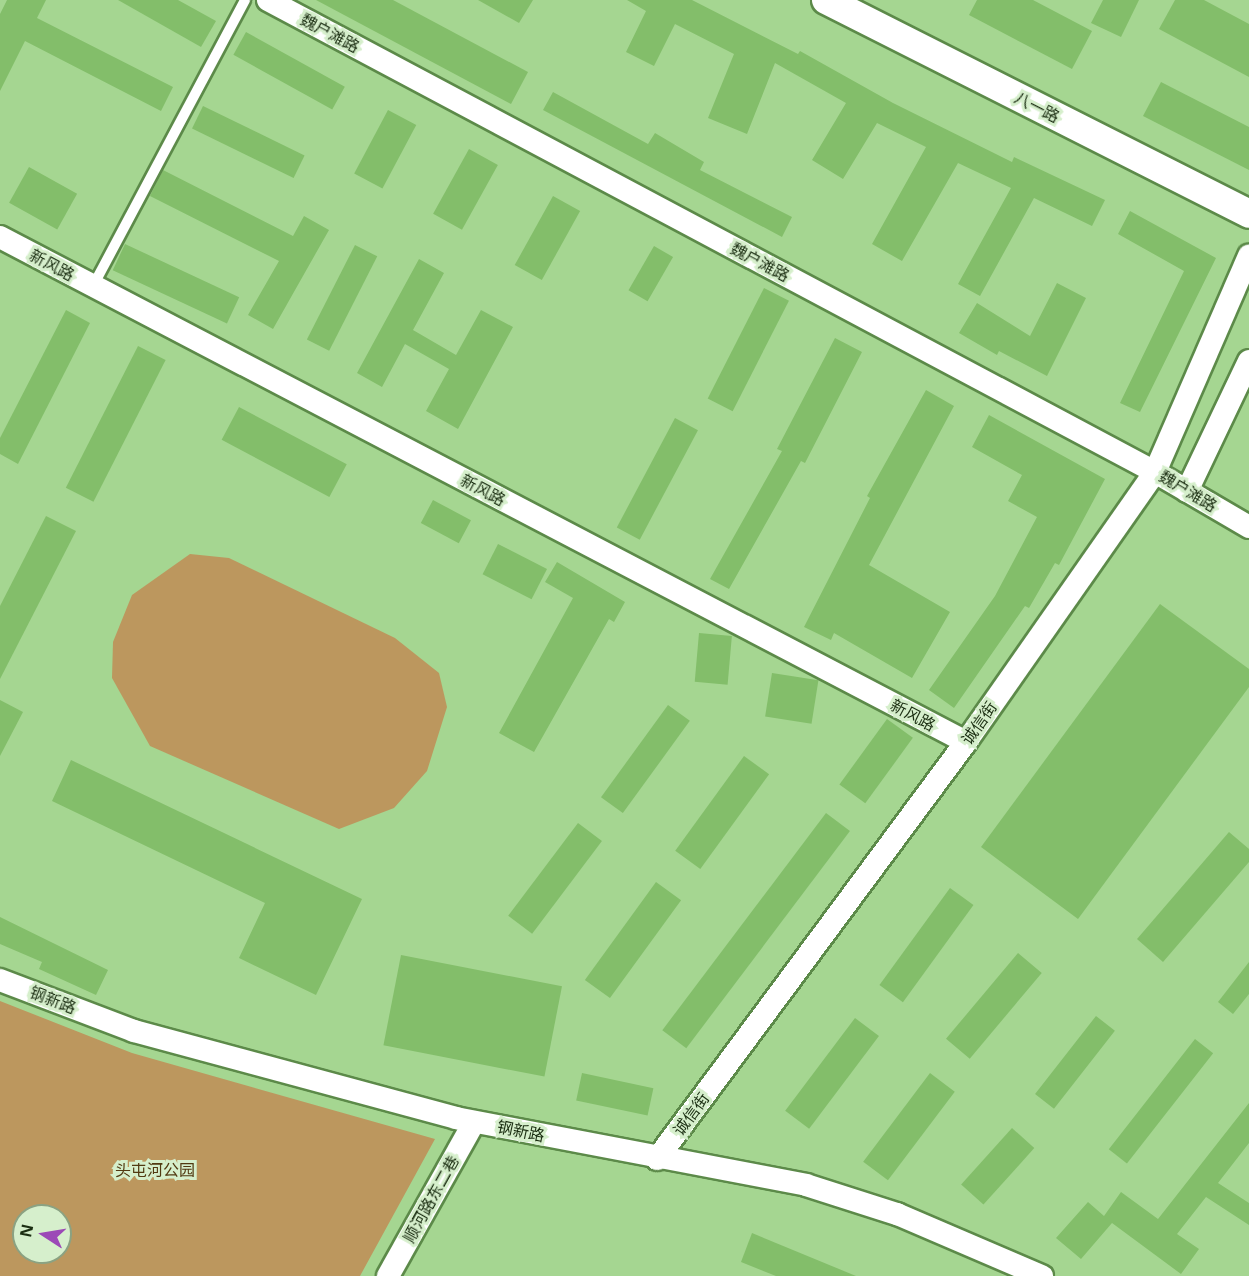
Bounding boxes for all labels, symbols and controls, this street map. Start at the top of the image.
street label: 魏户滩路 [297,10,363,56]
street label: 八一路 [1011,88,1063,126]
street label: 魏户滩路 [727,239,793,285]
street label: 新风路 [26,245,78,285]
street label: 魏户滩路 [1156,466,1220,516]
street label: 新风路 [457,470,509,510]
street label: 新风路 [887,695,939,735]
street label: 诚信街 [957,698,1001,748]
street label: 钢新路 [27,982,79,1018]
street label: 诚信街 [669,1089,713,1139]
street label: 钢新路 [496,1117,546,1145]
street label: 顺河路东二巷 [399,1152,463,1246]
park label: 头屯河公园 [115,1160,195,1180]
north arrow [12,1204,72,1264]
text: N [14,1222,38,1239]

